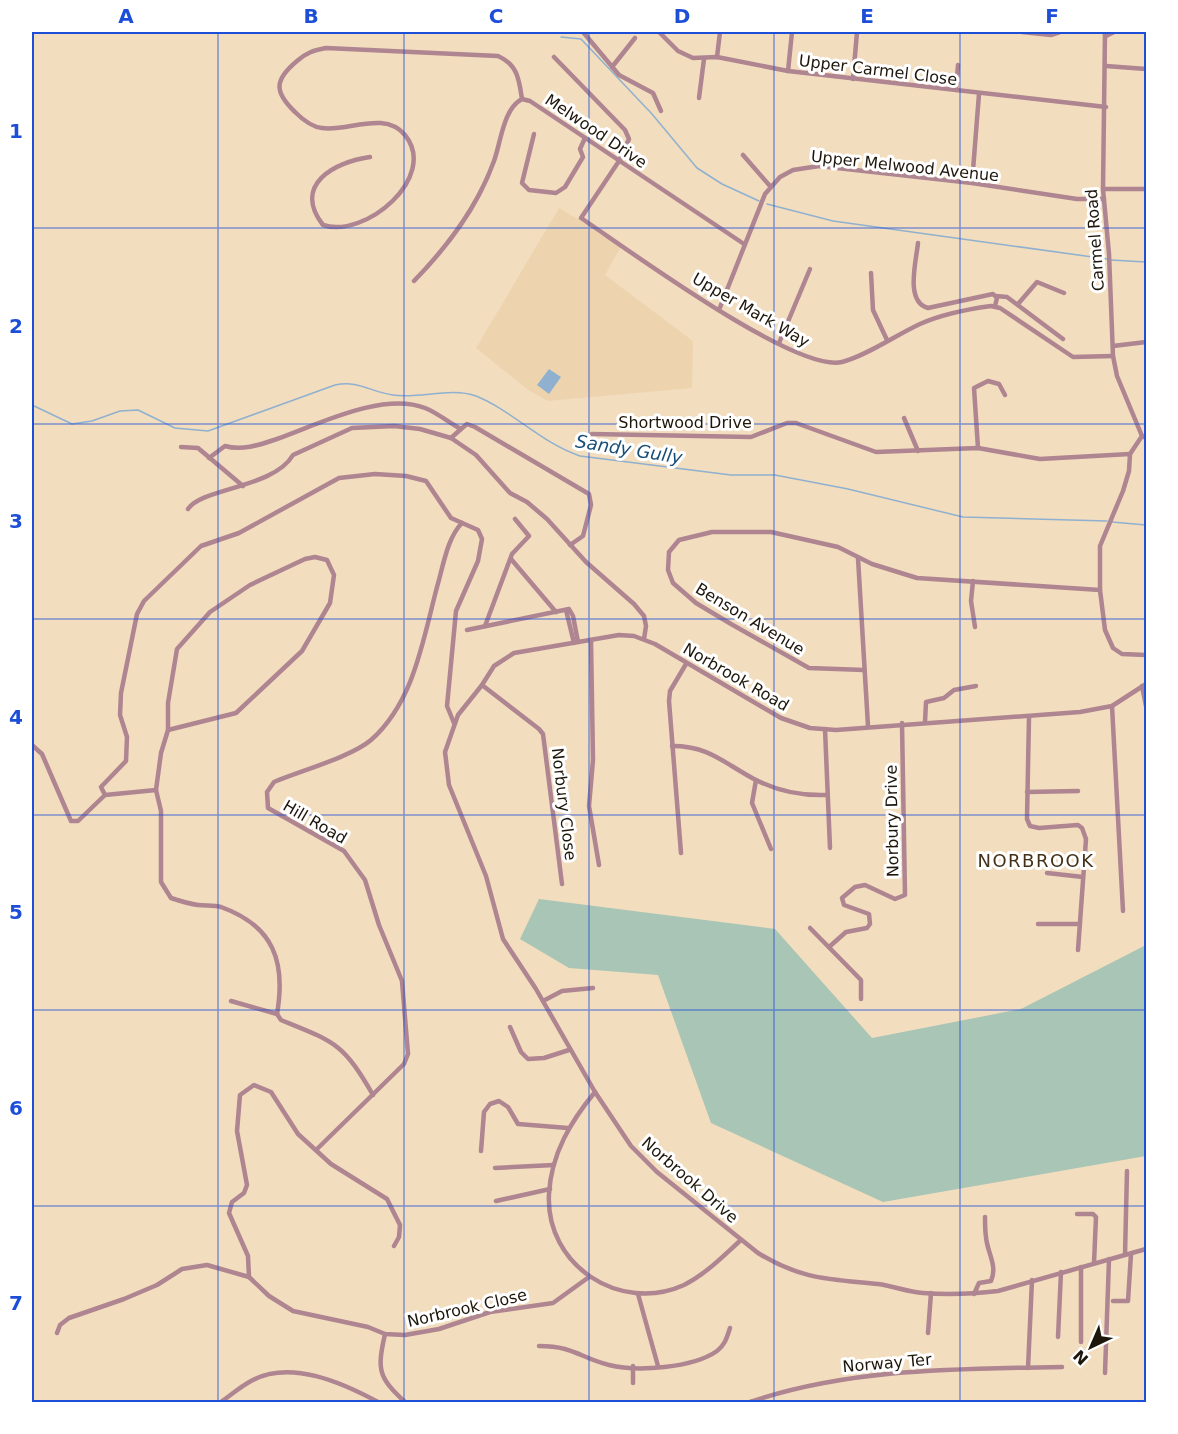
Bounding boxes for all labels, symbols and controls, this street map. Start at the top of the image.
text: A [118,4,134,28]
text: B [303,4,319,28]
text: C [489,4,503,28]
text: D [674,4,690,28]
text: E [860,4,874,28]
text: F [1045,4,1059,28]
street label: Upper Carmel Close [798,51,958,89]
street label: Melwood Drive [542,90,650,172]
text: 1 [9,119,23,143]
street label: Upper Melwood Avenue [810,147,1000,185]
street label: Carmel Road [1082,188,1108,292]
street label: Upper Mark Way [689,269,813,351]
text: 2 [9,314,23,338]
street label: Shortwood Drive [618,413,752,432]
water label: Sandy Gully [574,430,684,468]
text: 3 [9,509,23,533]
street label: Benson Avenue [692,579,808,659]
street label: Norbrook Road [680,639,792,715]
text: 4 [9,705,23,729]
street label: Norbury Close [548,747,580,861]
street label: Norbury Drive [882,765,902,877]
street label: Hill Road [280,796,350,848]
district label: NORBROOK [977,850,1095,871]
text: 5 [9,900,23,924]
text: 6 [9,1096,23,1120]
street label: Norbrook Drive [638,1133,742,1227]
street label: Norbrook Close [405,1285,529,1331]
text: 7 [9,1291,23,1315]
north arrow [1061,1317,1121,1377]
text: N [1070,1346,1092,1369]
street label: Norway Ter [842,1350,933,1376]

